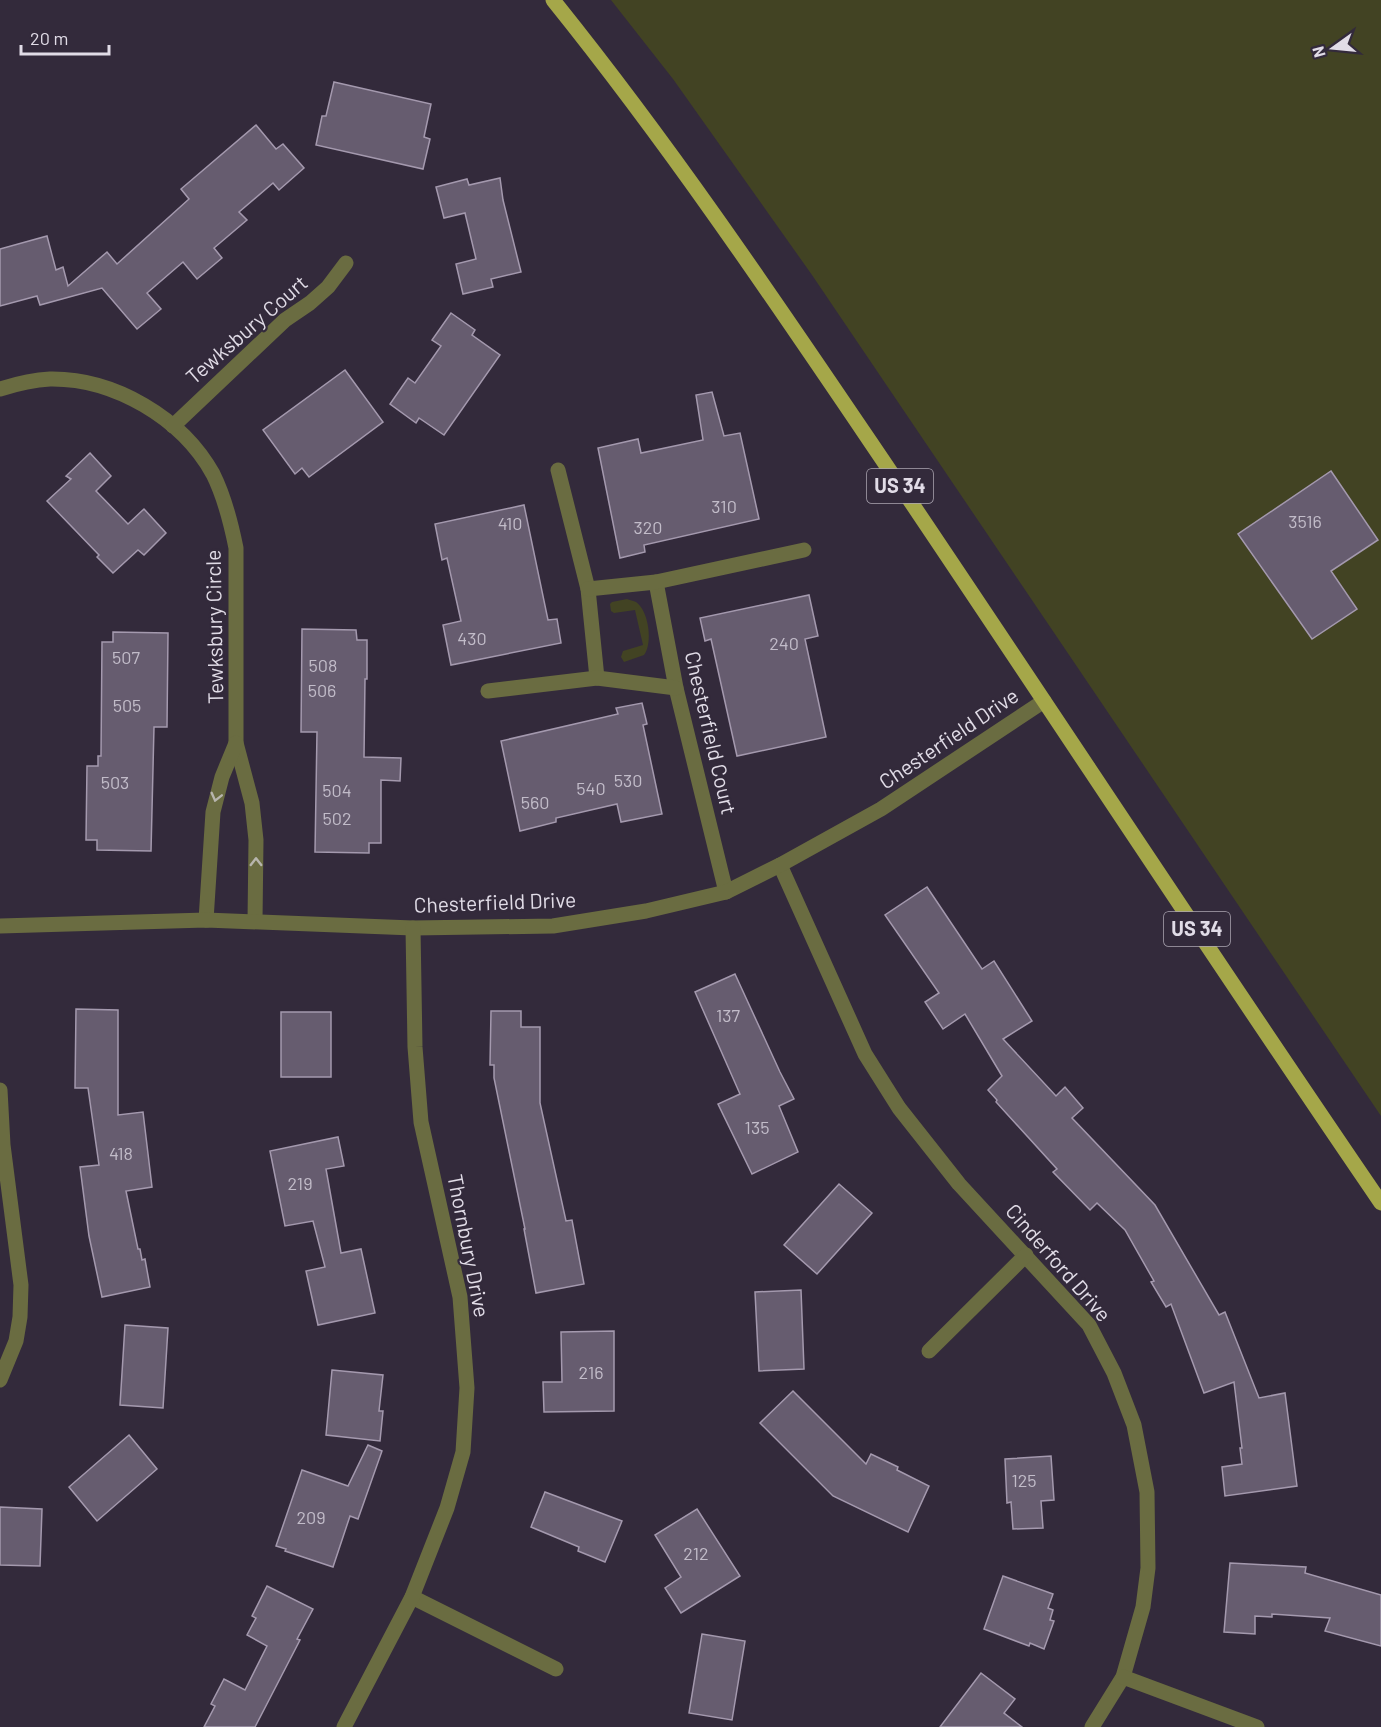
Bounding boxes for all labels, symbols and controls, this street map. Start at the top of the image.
scale bar [21,18,110,56]
north arrow [1303,18,1363,78]
text: 20 m [30,27,68,49]
text: N [1307,44,1329,60]
street label: Tewksbury Court [180,269,312,388]
road number: US 34 [867,469,933,503]
house number: 310 [711,495,737,517]
house number: 3516 [1288,510,1322,532]
house number: 410 [498,512,522,534]
house number: 320 [633,516,663,538]
street label: Tewksbury Circle [200,550,227,704]
house number: 430 [457,627,487,649]
house number: 240 [769,632,799,654]
house number: 507 [112,646,140,668]
street label: Chesterfield Court [681,649,742,817]
house number: 508 [309,654,337,676]
house number: 506 [308,679,336,701]
street label: Chesterfield Drive [874,682,1023,794]
house number: 505 [113,694,141,716]
house number: 530 [614,769,642,791]
house number: 503 [101,771,129,793]
house number: 540 [576,777,606,799]
house number: 504 [322,779,352,801]
house number: 560 [521,791,549,813]
one-way arrow [211,792,224,802]
house number: 502 [322,807,352,829]
one-way arrow [250,858,262,867]
street label: Chesterfield Drive [413,886,577,917]
road number: US 34 [1164,912,1230,946]
house number: 137 [716,1004,741,1026]
house number: 135 [745,1116,769,1138]
house number: 418 [109,1142,133,1164]
house number: 219 [287,1172,313,1194]
street label: Thornbury Drive [443,1172,496,1319]
street label: Cinderford Drive [1001,1198,1117,1326]
house number: 216 [579,1361,603,1383]
house number: 125 [1011,1469,1037,1491]
house number: 209 [296,1506,326,1528]
house number: 212 [683,1542,709,1564]

